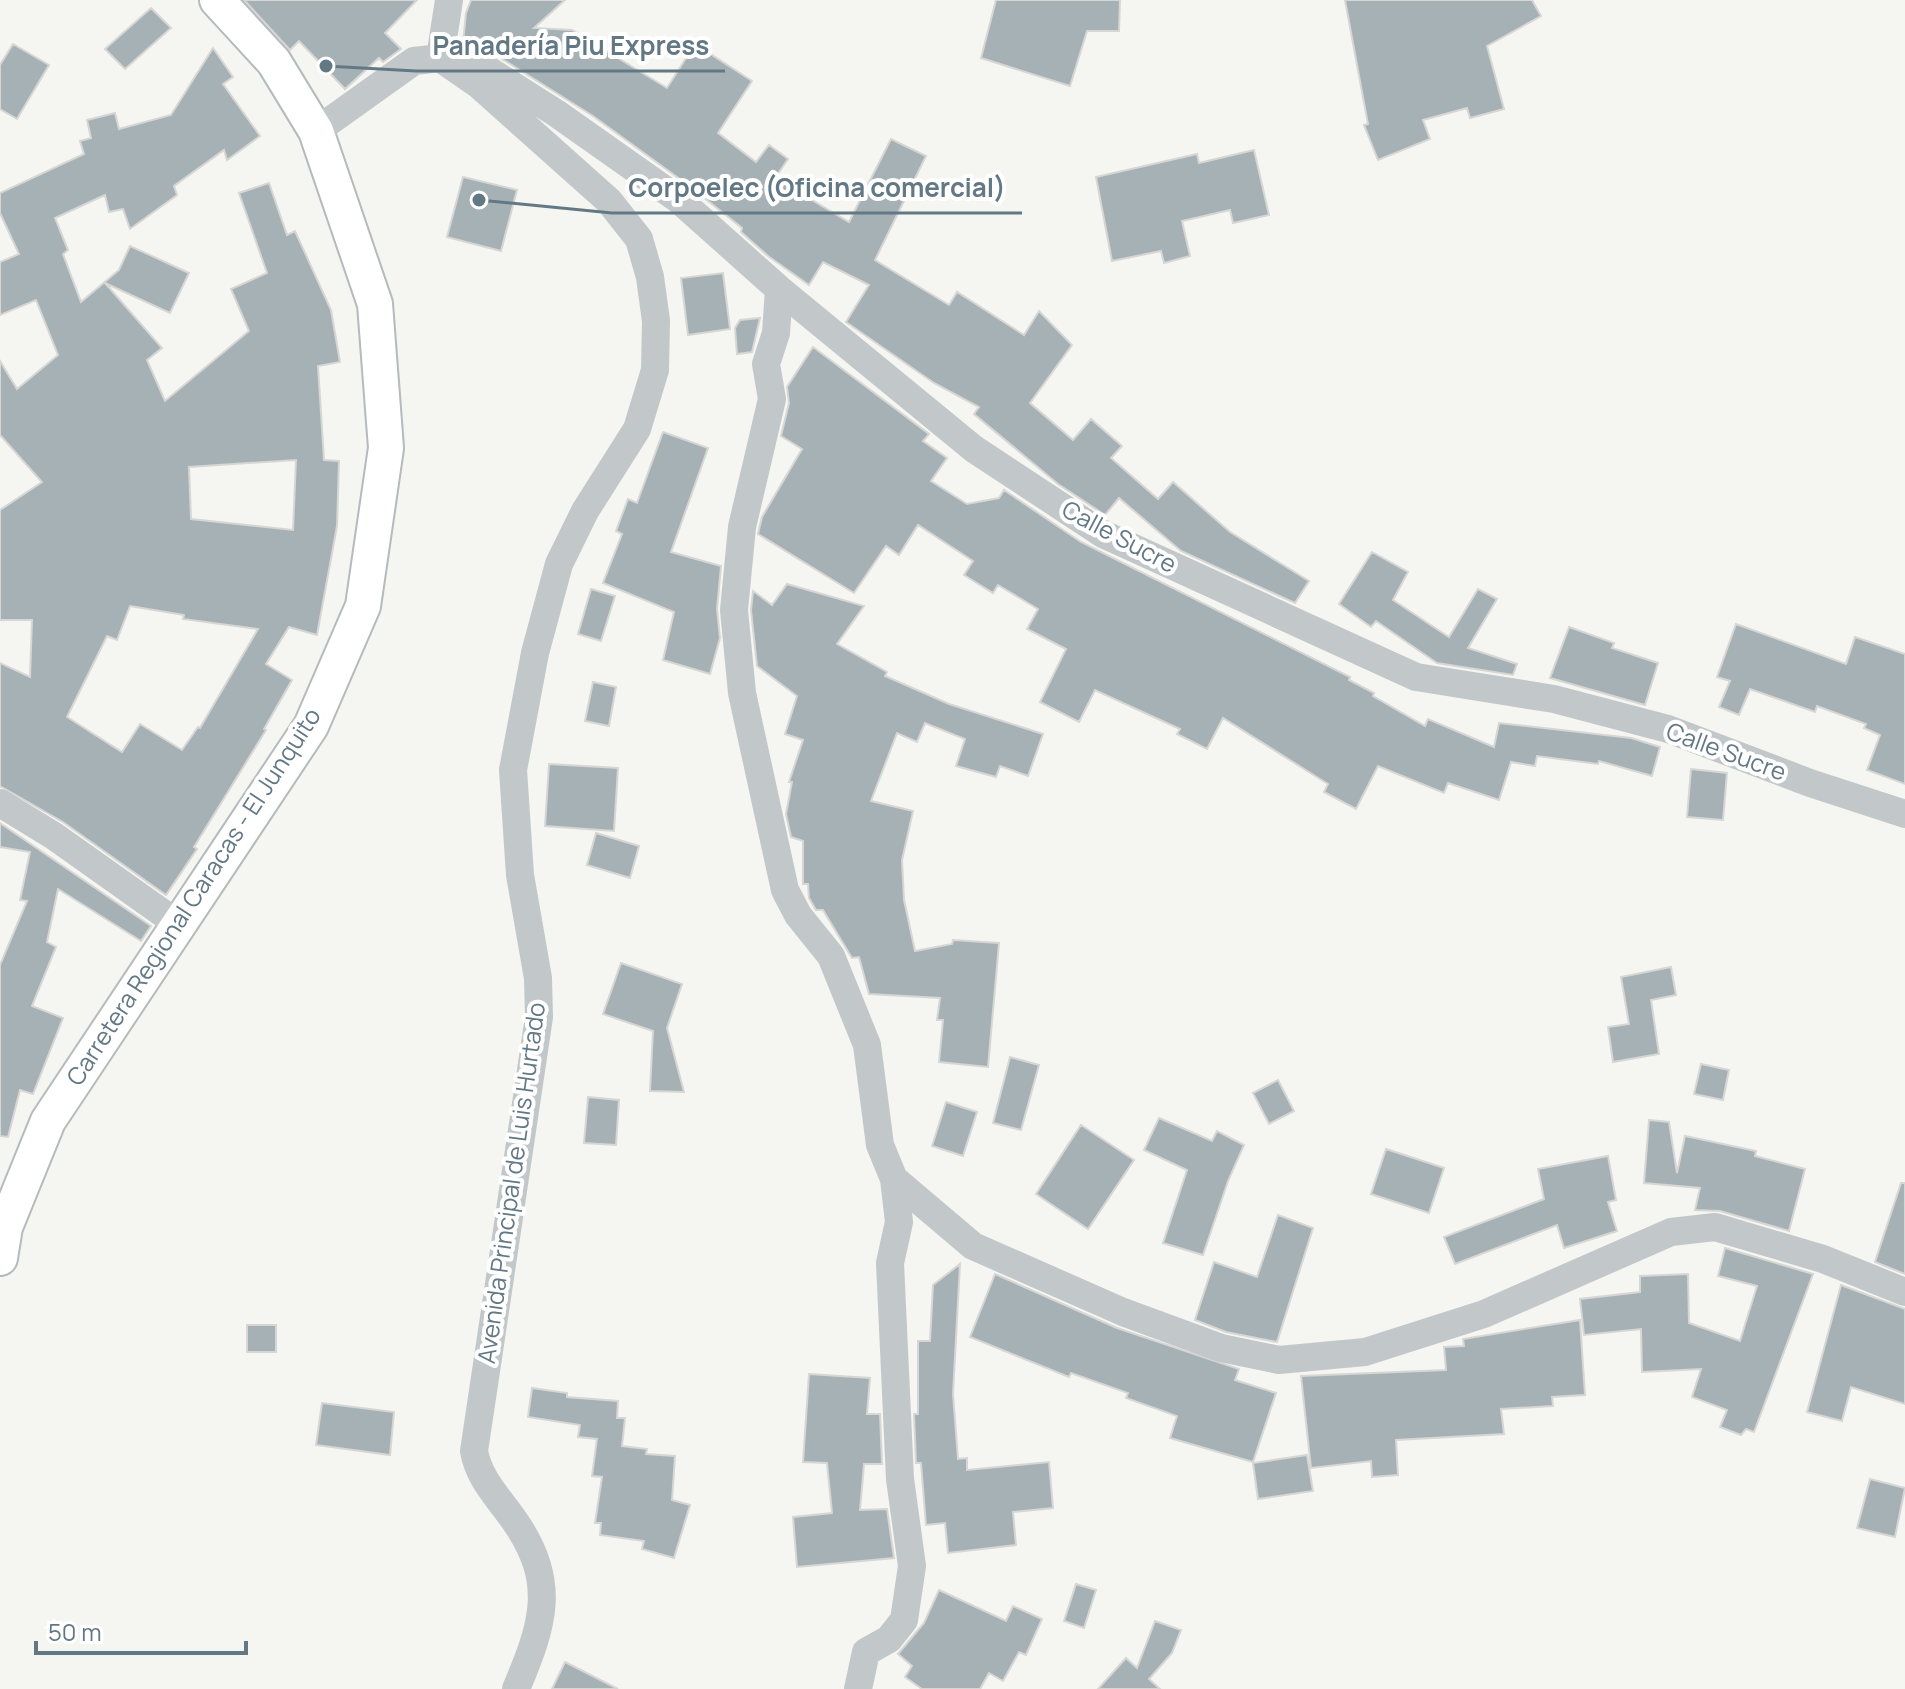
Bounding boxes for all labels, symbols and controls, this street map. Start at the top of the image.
callout: Panadería Piu Express [416,21,725,71]
text: Panadería Piu Express [433,27,709,63]
callout: Corpoelec (Oficina comercial) [612,163,1022,213]
text: Corpoelec (Oficina comercial) [628,169,1006,205]
street label: Calle Sucre [1057,492,1183,580]
street label: Carretera Regional Caracas - El Junquito [58,701,328,1091]
street label: Calle Sucre [1662,714,1791,788]
street label: Avenida Principal de Luis Hurtado [469,1000,552,1366]
scale bar [36,1605,246,1655]
text: 50 m [48,1615,102,1648]

